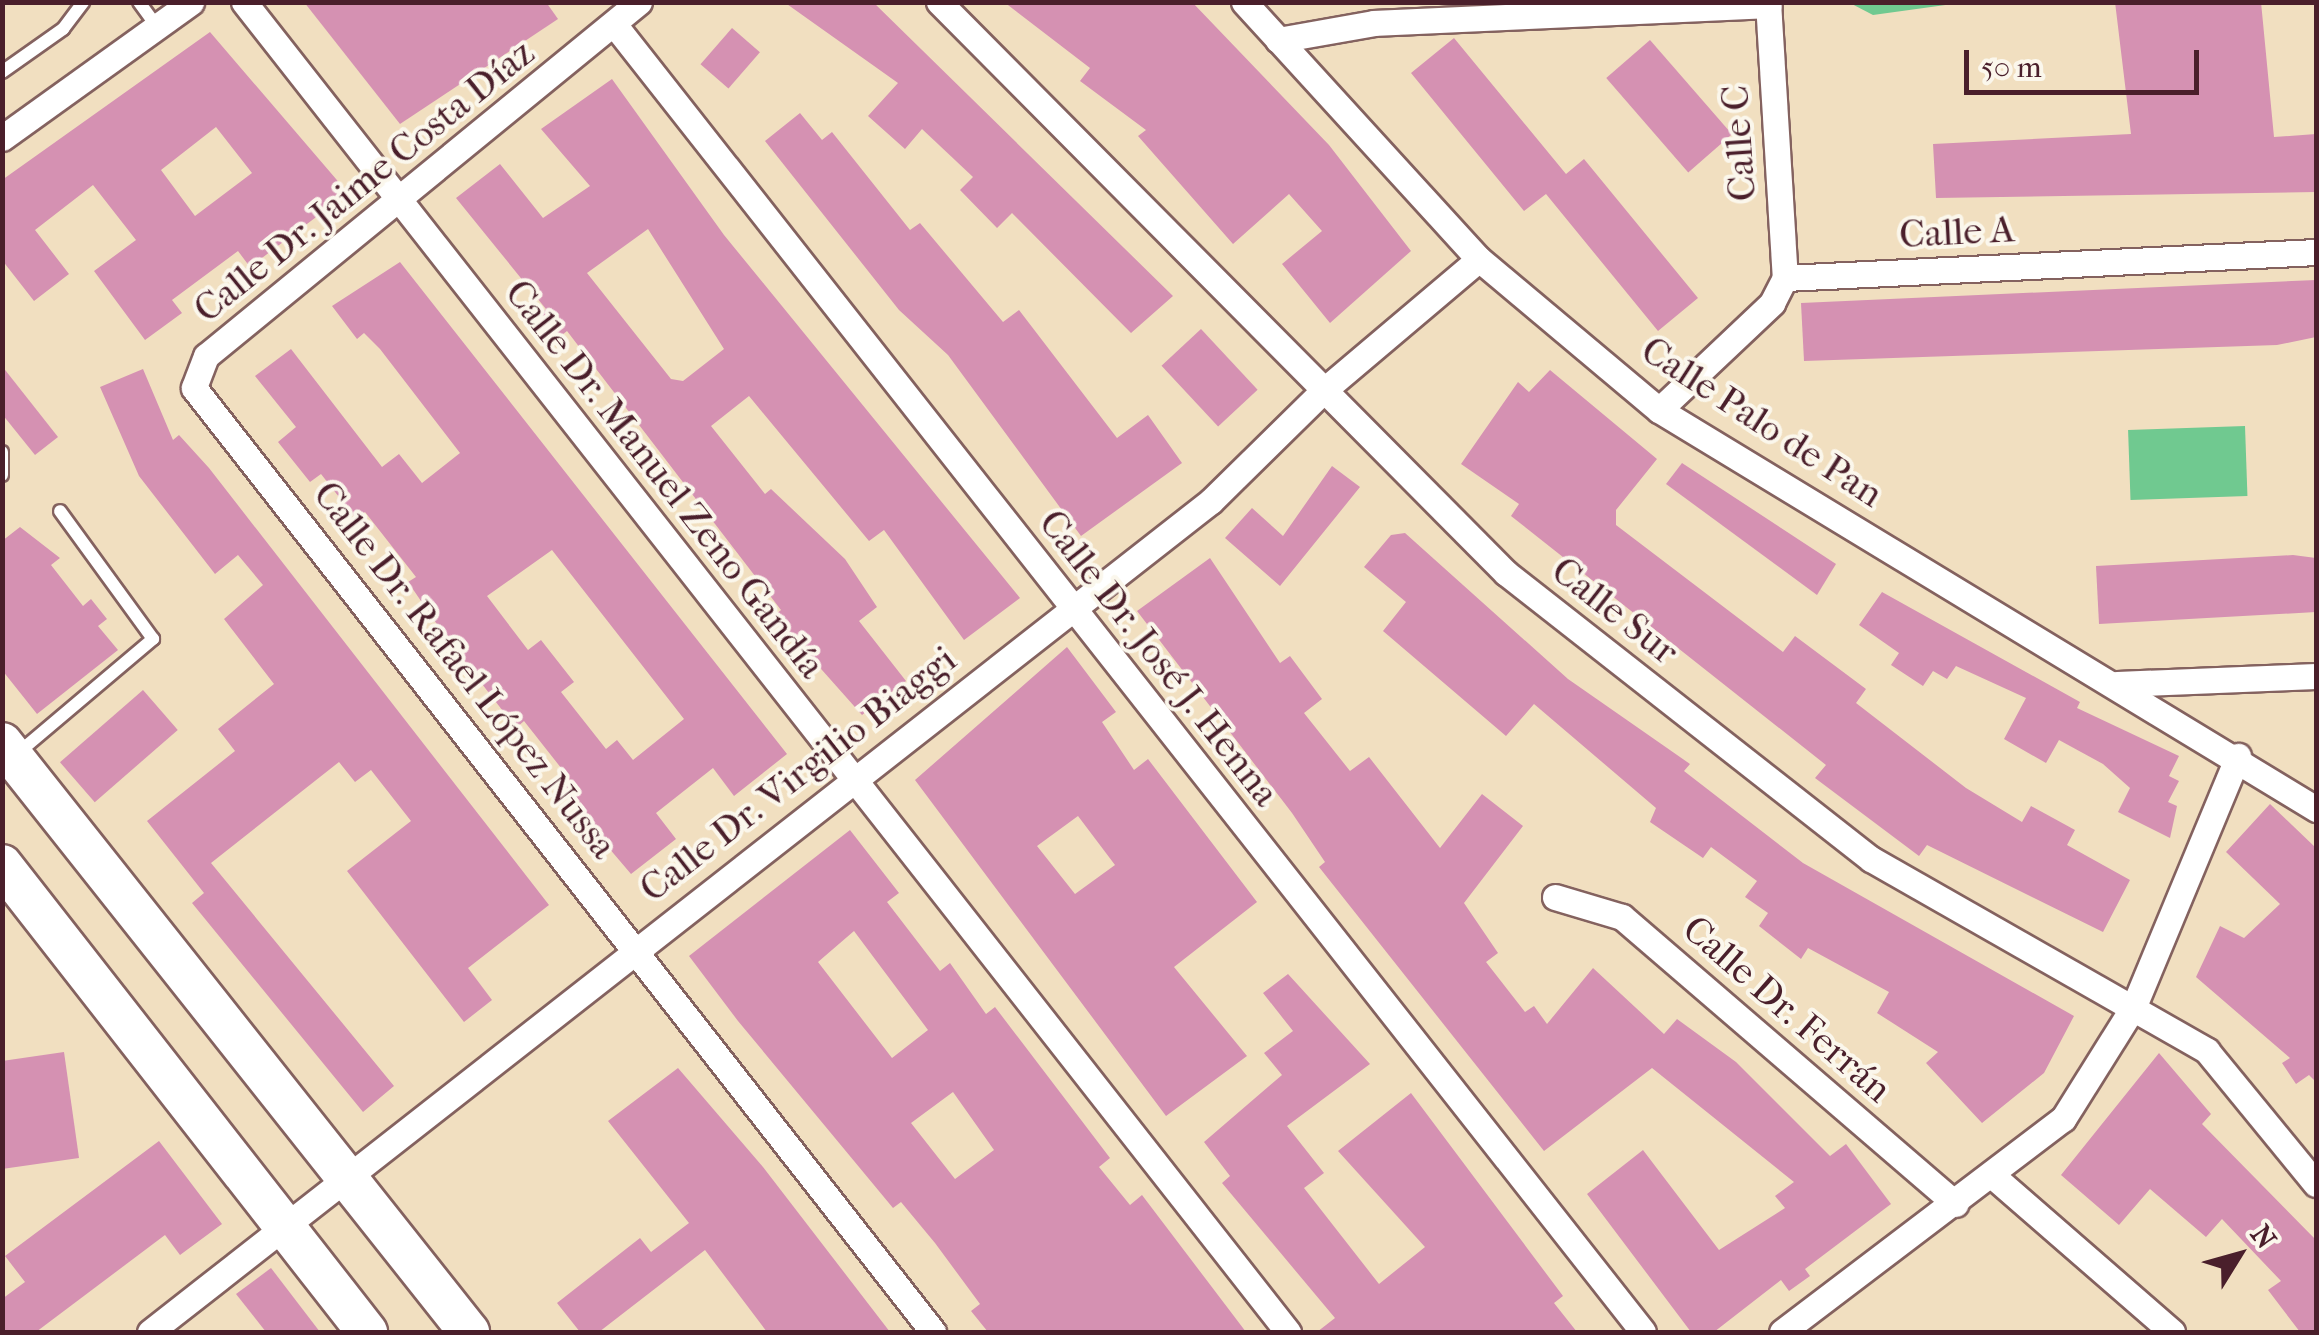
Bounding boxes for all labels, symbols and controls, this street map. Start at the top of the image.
street label: Calle Dr. Jaime Costa Díaz [185,30,543,332]
scale bar [1969,30,2204,92]
text: 50 m [1981,50,2042,85]
street label: Calle C [1712,83,1766,203]
street label: Calle A [1898,206,2016,258]
street label: Calle Dr. Manuel Zeno Gandía [495,271,835,687]
street label: Calle Palo de Pan [1633,327,1891,517]
street label: Calle Dr. Rafael López Nussa [304,473,626,867]
street label: Calle Dr. José J. Henna [1029,501,1289,815]
street label: Calle Sur [1543,547,1687,675]
street label: Calle Dr. Virgilio Biaggi [631,636,965,912]
street label: Calle Dr. Ferrán [1673,906,1901,1112]
north arrow [2189,1205,2289,1305]
text: N [2244,1218,2283,1255]

